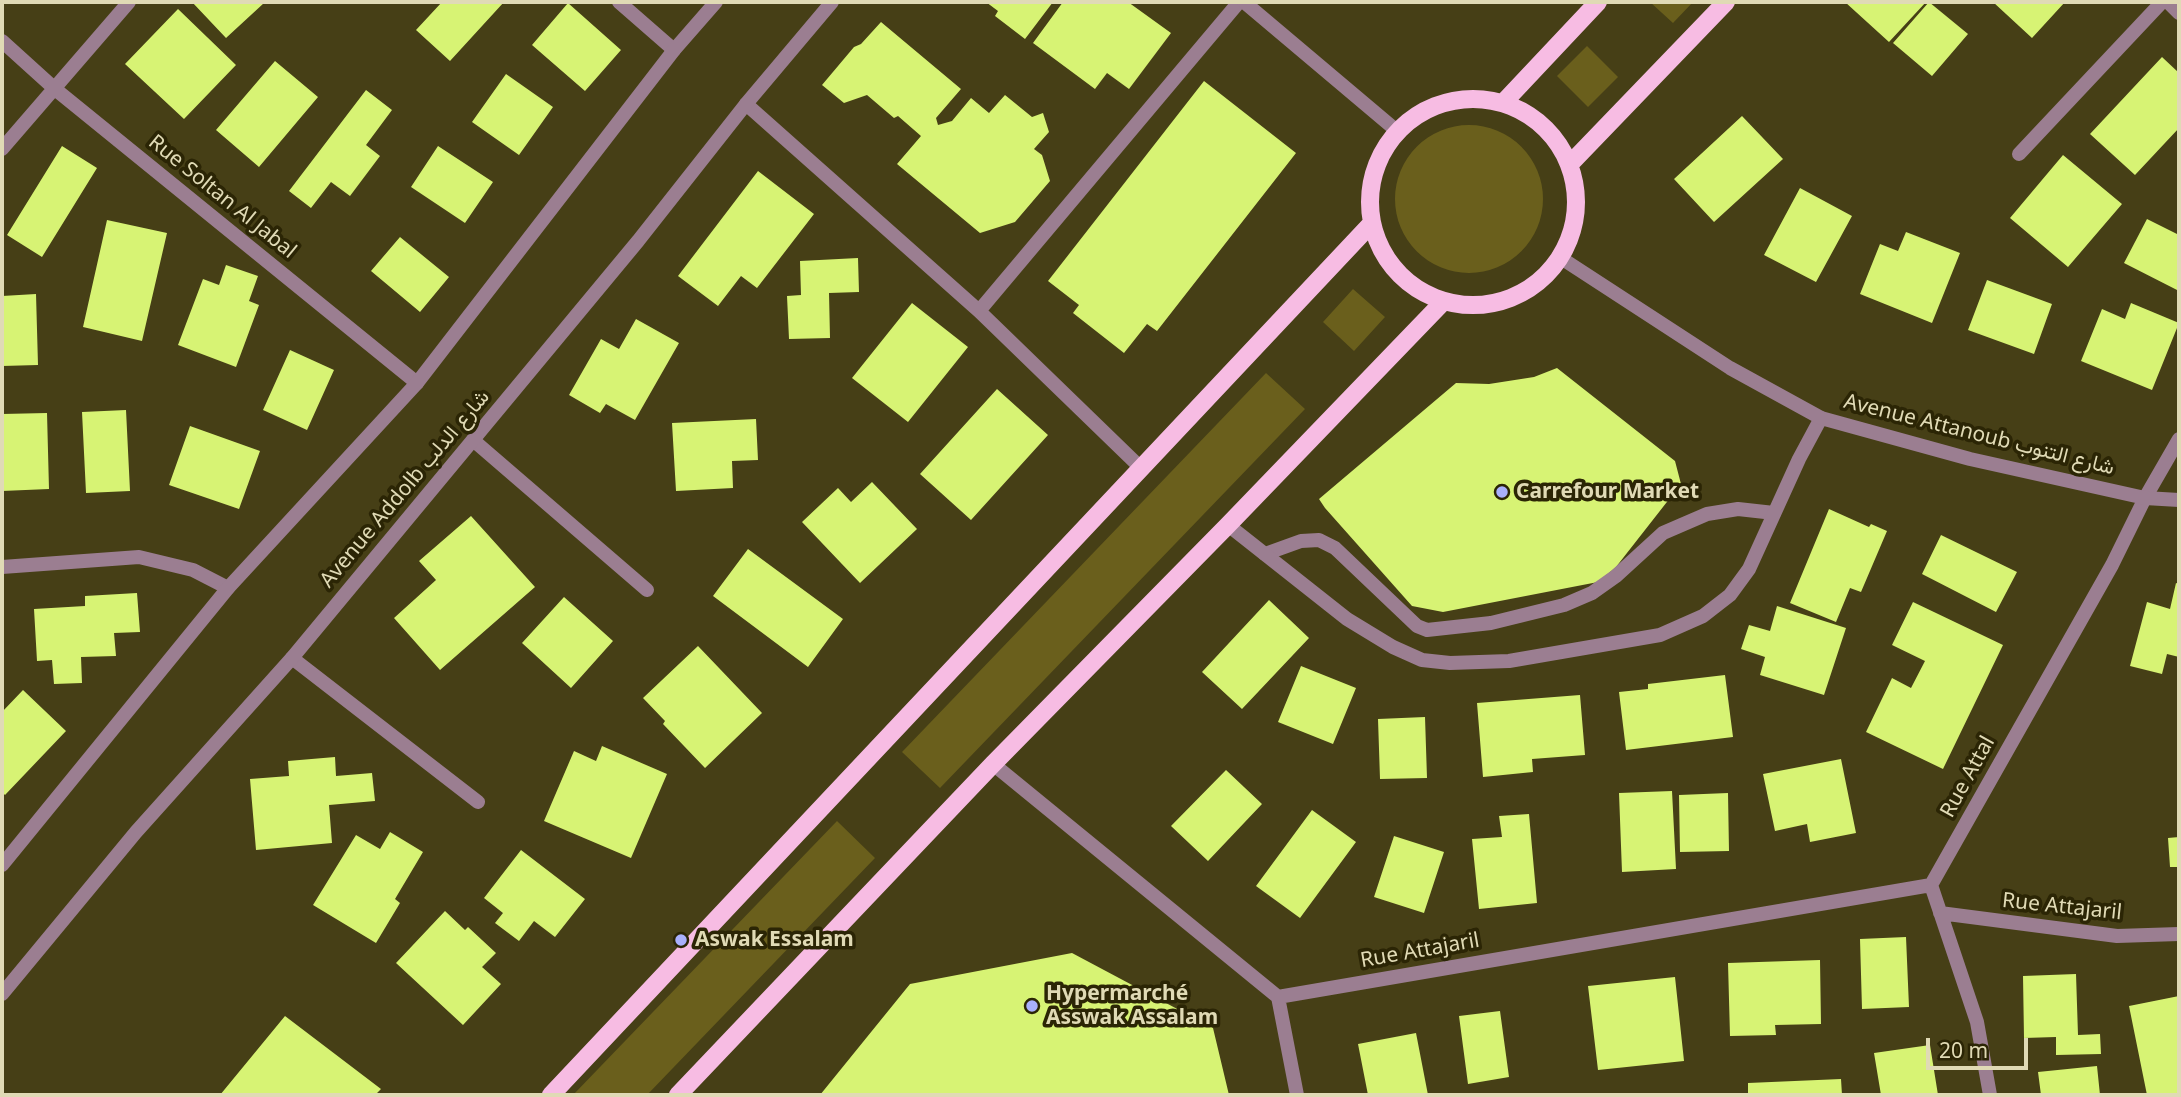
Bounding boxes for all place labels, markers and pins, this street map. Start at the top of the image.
place label: Carrefour Market [1516,479,1699,505]
marker: Carrefour Market [1494,484,1510,500]
place label: Aswak Essalam [695,927,854,953]
marker: Aswak Essalam [673,932,689,948]
place label: Hypermarché Asswak Assalam [1046,981,1218,1031]
marker: Hypermarché Asswak Assalam [1024,998,1040,1014]

